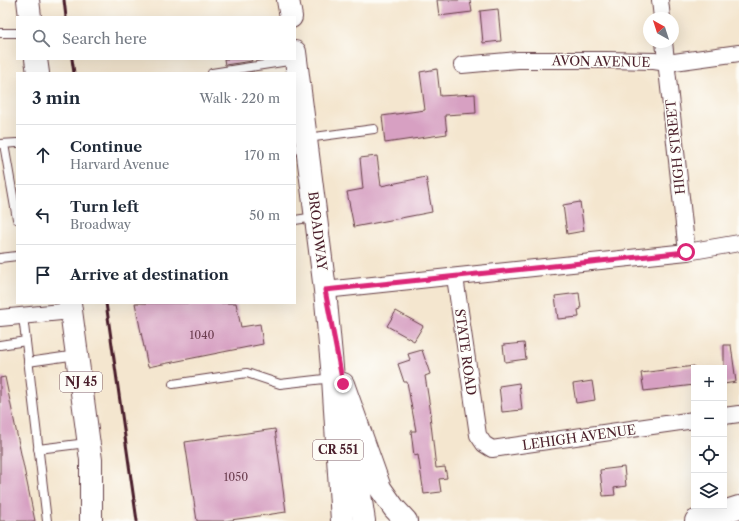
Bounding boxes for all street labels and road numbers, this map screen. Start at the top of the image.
street label: AVON AVENUE [551,52,650,70]
street label: HIGH STREET [662,98,688,195]
street label: BROADWAY [305,191,331,272]
street label: STATE ROAD [452,308,480,396]
road number: NJ 45 [60,372,102,392]
street label: LEHIGH AVENUE [521,421,637,453]
road number: CR 551 [313,440,363,460]

